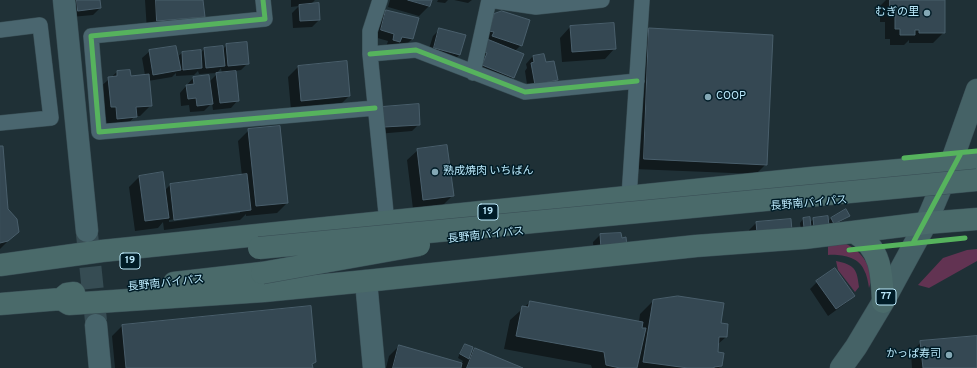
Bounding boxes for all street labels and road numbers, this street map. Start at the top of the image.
street label: 長野南バイパス [770,194,848,214]
road number: 19 [478,204,498,220]
street label: 長野南バイパス [447,225,525,247]
road number: 19 [120,253,140,269]
street label: 長野南バイパス [127,273,205,295]
road number: 77 [876,289,896,305]

